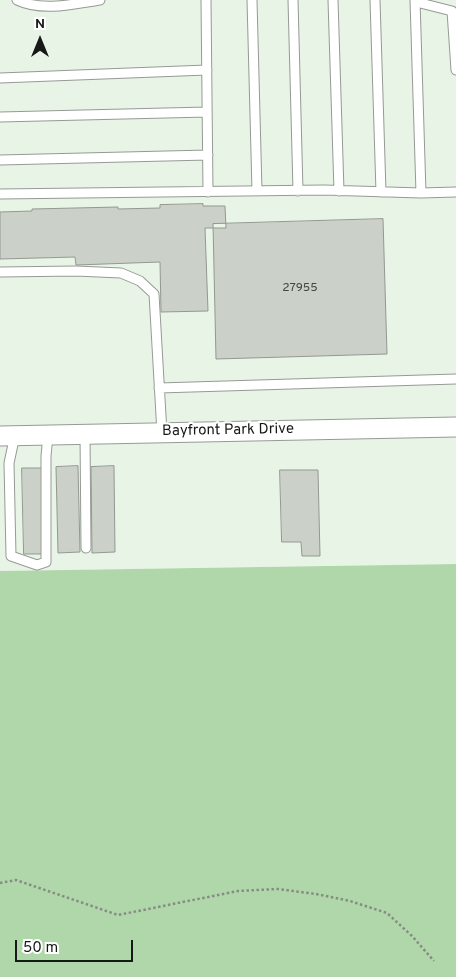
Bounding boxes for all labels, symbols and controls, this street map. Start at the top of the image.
north arrow [15,15,65,65]
text: N [35,16,45,33]
house number: 27955 [282,282,318,296]
street label: Bayfront Park Drive [162,421,294,441]
scale bar [18,930,135,962]
text: 50 m [23,939,58,958]

